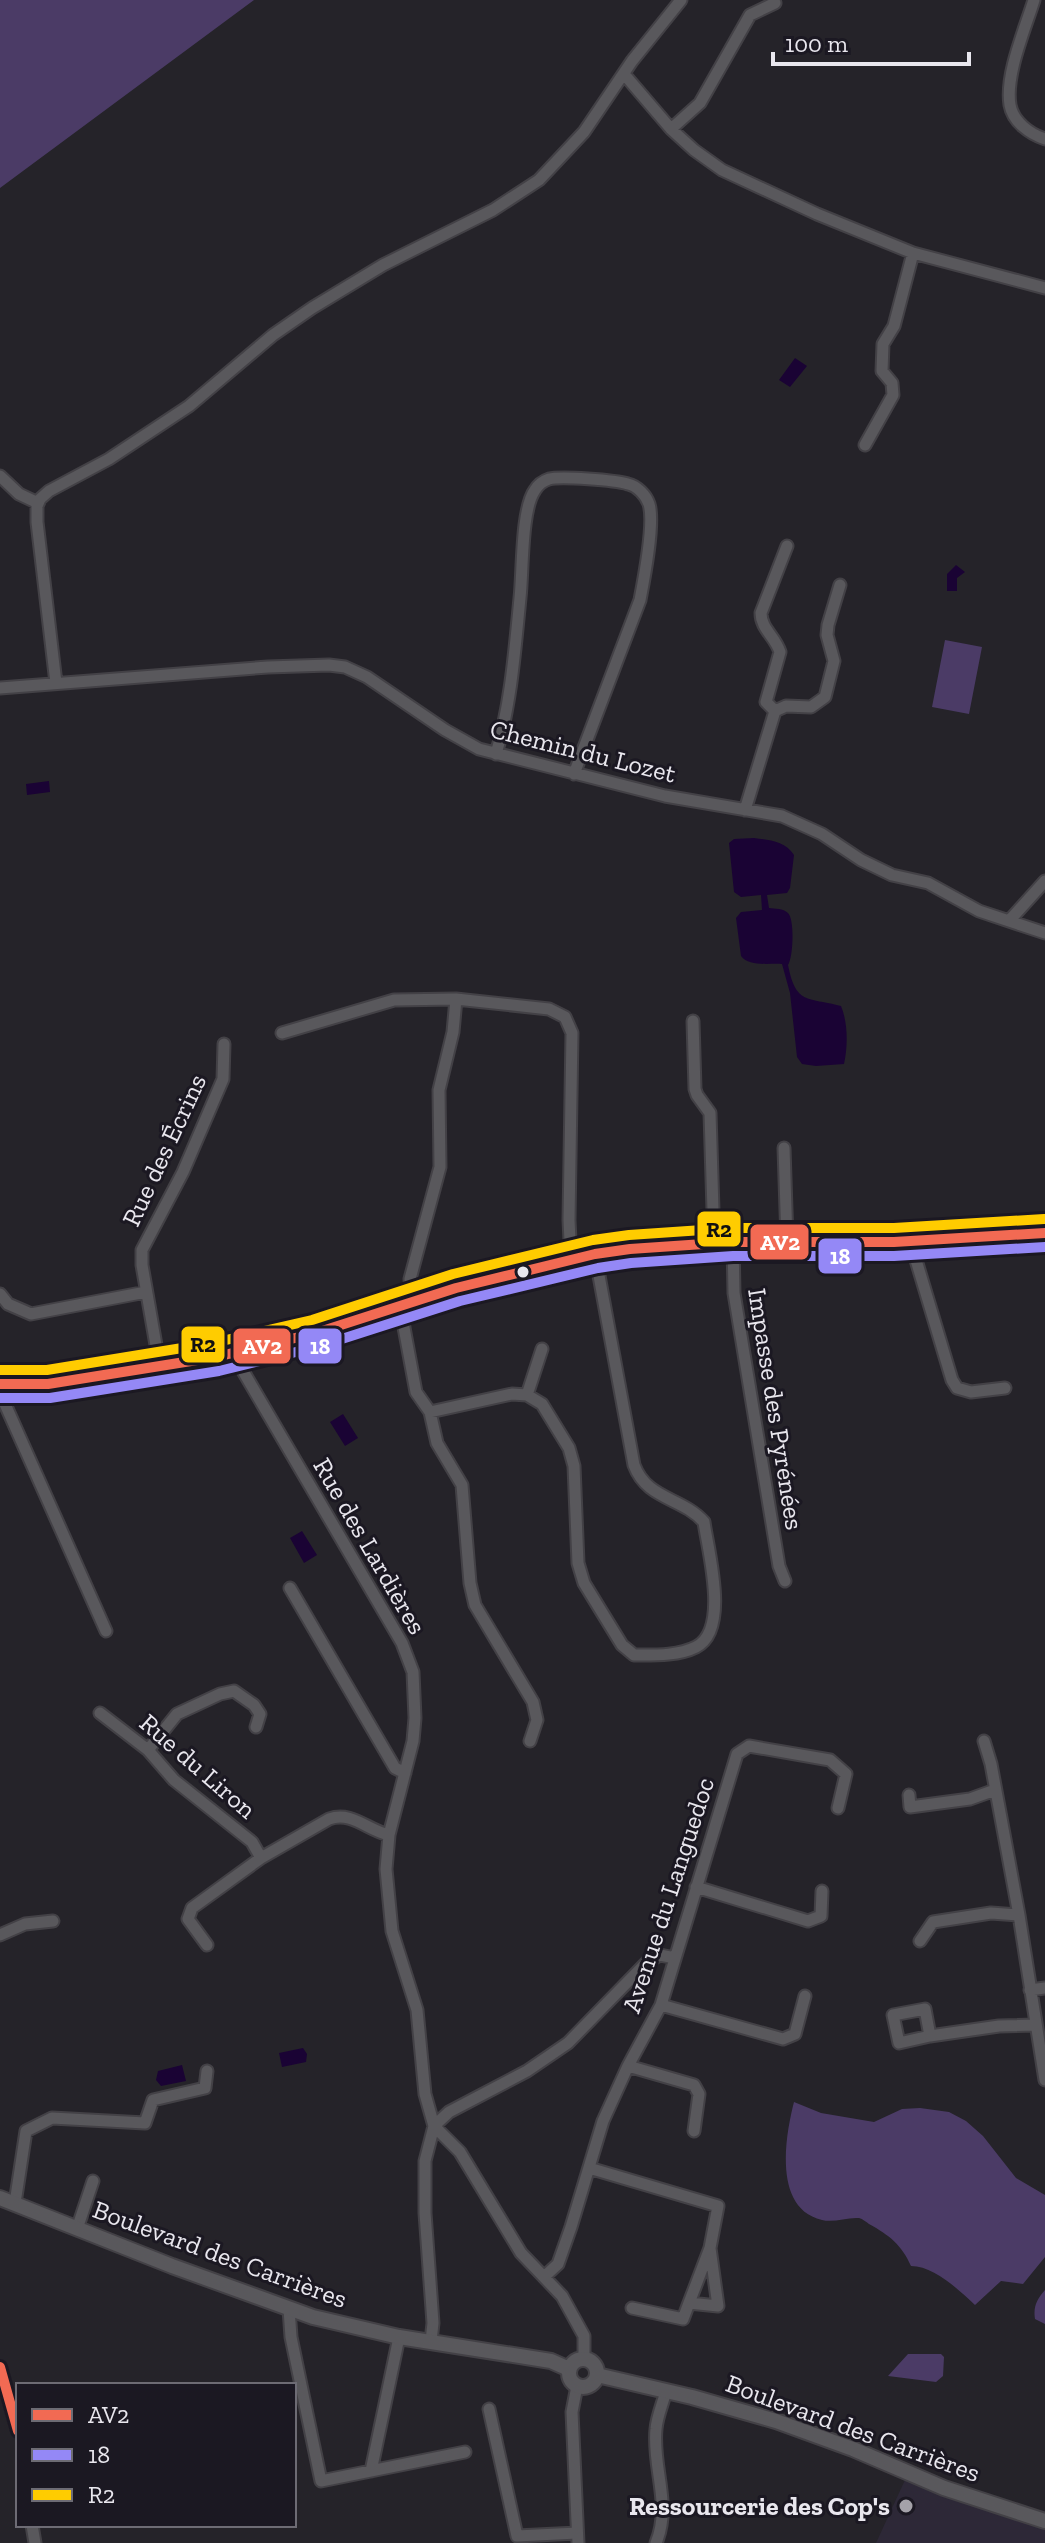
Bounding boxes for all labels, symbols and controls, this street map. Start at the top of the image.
scale bar [773,16,969,66]
text: 100 m [785,29,848,58]
street label: Chemin du Lozet [487,712,680,790]
street label: Rue des Écrins [115,1069,213,1231]
line badge: R2 [696,1210,742,1248]
text: R2 [706,1216,732,1243]
line badge: AV2 [749,1223,810,1261]
text: AV2 [760,1229,800,1256]
line badge: 18 [817,1237,863,1275]
text: 18 [830,1243,851,1270]
unlabelled marker [515,1264,531,1280]
street label: Impasse des Pyrénées [741,1286,811,1532]
line badge: R2 [180,1325,226,1364]
line badge: AV2 [232,1327,292,1365]
line badge: 18 [297,1327,343,1365]
text: R2 [190,1331,216,1358]
text: AV2 [242,1333,282,1360]
text: 18 [310,1333,331,1360]
street label: Rue des Lardières [307,1452,433,1640]
street label: Rue du Liron [133,1707,263,1825]
street label: Avenue du Languedoc [615,1773,721,2017]
street label: Boulevard des Carrières [89,2193,351,2315]
street label: Boulevard des Carrières [722,2367,984,2489]
legend [16,2383,296,2527]
text: AV2 [88,2400,129,2429]
text: 18 [88,2440,110,2469]
text: R2 [88,2480,115,2509]
place label: Ressourcerie des Cop's [629,2490,890,2522]
marker: Ressourcerie des Cop's [897,2497,915,2515]

